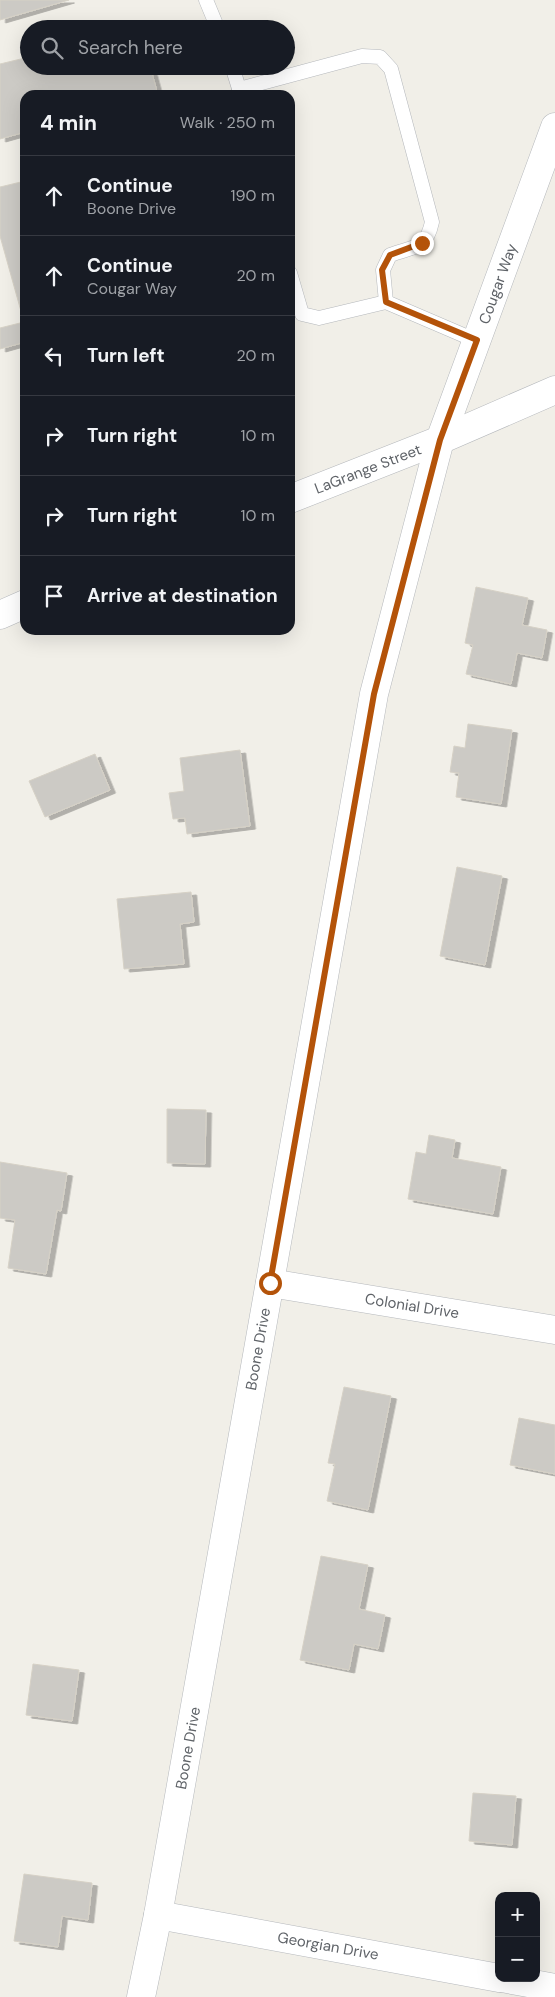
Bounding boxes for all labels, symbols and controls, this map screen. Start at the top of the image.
search box [20,20,295,75]
icon: search [38,34,66,62]
text: Search here [78,35,183,60]
text: 4 min [40,109,97,137]
text: Walk · 250 m [180,112,275,133]
text: Continue [87,173,173,198]
icon: ahead [40,182,68,210]
text: 190 m [231,185,275,206]
text: Boone Drive [87,198,176,219]
route end [411,232,434,255]
street label: Cougar Way [474,240,522,327]
text: Continue [87,253,173,278]
icon: ahead [40,262,68,290]
text: 20 m [236,265,275,286]
text: Cougar Way [87,278,177,299]
icon: left [40,342,68,370]
text: Turn left [87,343,165,368]
text: 20 m [236,345,275,366]
icon: right [40,422,68,450]
text: Turn right [87,423,177,448]
text: 10 m [241,425,275,446]
street label: LaGrange Street [312,439,424,499]
icon: right [40,502,68,530]
text: Turn right [87,503,177,528]
text: 10 m [241,505,275,526]
icon: arrive [40,582,68,610]
text: Arrive at destination [87,583,278,608]
route start [259,1272,282,1295]
street label: Colonial Drive [363,1289,461,1323]
street label: Boone Drive [241,1306,275,1392]
street label: Boone Drive [171,1705,205,1791]
map controls [495,1892,540,1982]
button: + [495,1892,540,1937]
street label: Georgian Drive [276,1927,380,1965]
button: − [495,1937,540,1982]

